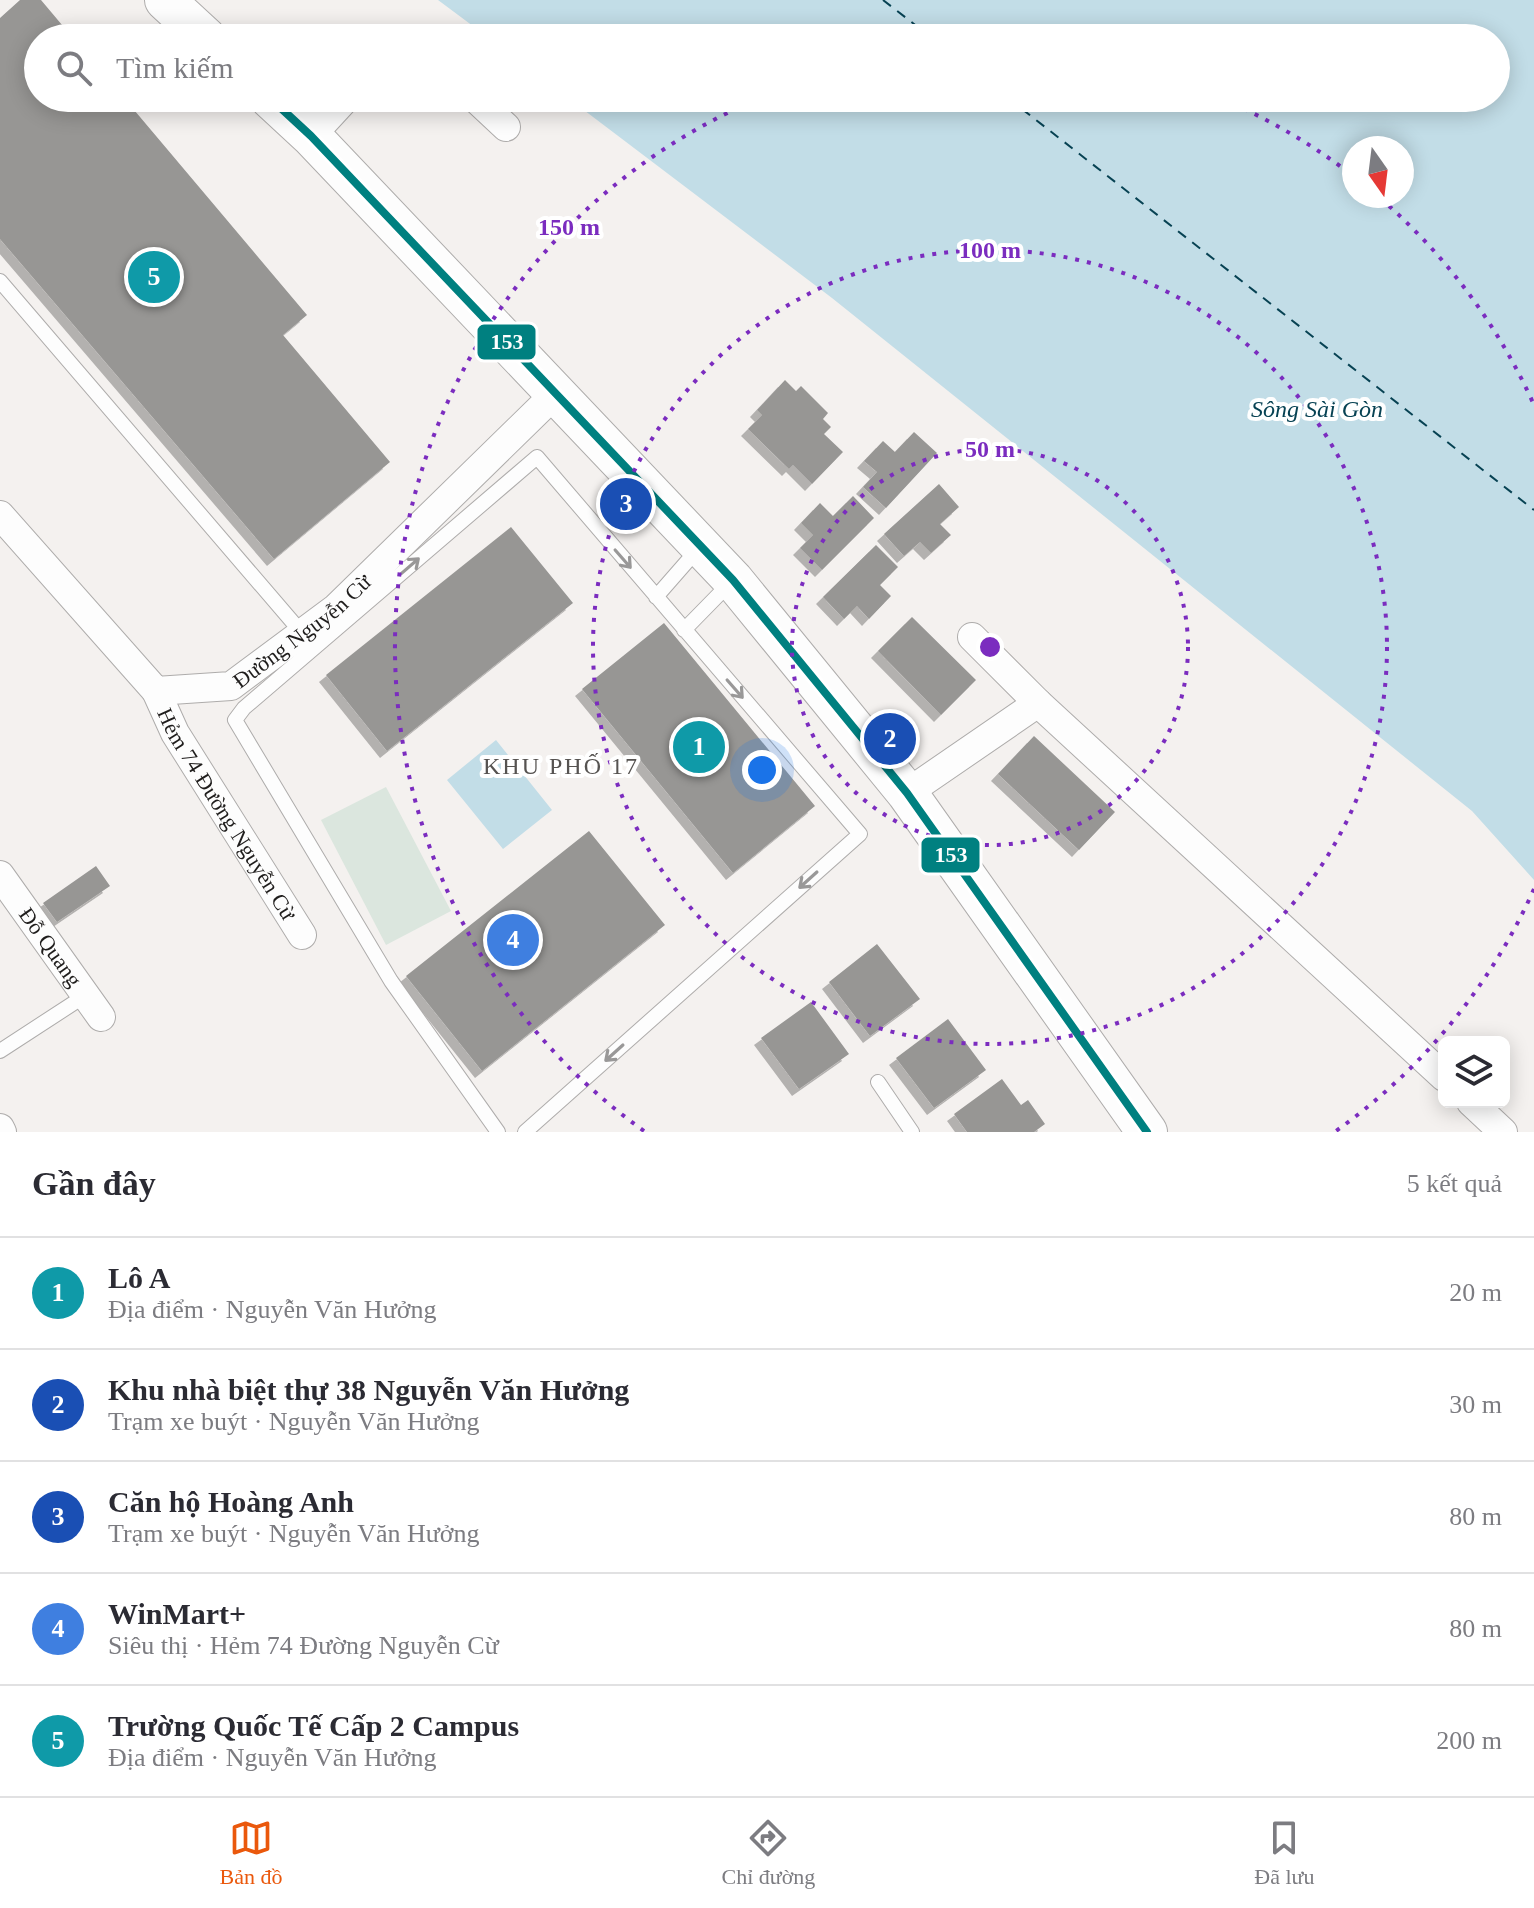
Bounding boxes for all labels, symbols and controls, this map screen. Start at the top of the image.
search box [24,24,1510,112]
icon: search [52,46,96,90]
text: Tìm kiếm [116,51,233,84]
north arrow [1342,136,1414,208]
text: 150 m [538,214,600,240]
text: 100 m [959,237,1021,263]
pin: 5 [128,247,180,307]
line badge: 153 [476,323,537,361]
text: 153 [491,329,524,354]
water label: Sông Sài Gòn [1251,396,1383,422]
text: 50 m [965,436,1015,462]
pin: 3 [600,474,652,534]
one-way arrow [614,549,632,569]
one-way arrow [399,557,419,575]
street label: Đường Nguyễn Cừ [228,568,377,693]
centre of rings [976,633,1004,661]
one-way arrow [726,678,744,699]
street label: Hẻm 74 Đường Nguyễn Cừ [152,704,302,926]
pin: 2 [864,709,916,769]
pin: 1 [673,717,725,777]
your location [742,750,782,790]
district label: KHU PHỐ 17 [483,753,639,779]
line badge: 153 [920,836,981,874]
text: 153 [935,842,968,867]
one-way arrow [799,870,819,888]
street label: Đỗ Quang [14,903,87,991]
pin: 4 [487,910,539,970]
map controls [1438,1036,1510,1108]
button: layers [1438,1036,1510,1108]
one-way arrow [604,1043,624,1061]
text: Gần đây [32,1165,156,1202]
text: 5 kết quả [1407,1169,1502,1198]
text: Lô A [108,1261,171,1294]
text: 1 [52,1278,65,1307]
text: 20 m [1449,1278,1502,1307]
text: Địa điểm · Nguyễn Văn Hưởng [108,1295,436,1324]
text: Khu nhà biệt thự 38 Nguyễn Văn Hưởng [108,1373,629,1406]
text: 2 [52,1390,65,1419]
text: 30 m [1449,1390,1502,1419]
text: Trạm xe buýt · Nguyễn Văn Hưởng [108,1407,480,1436]
text: Căn hộ Hoàng Anh [108,1485,354,1518]
text: 3 [52,1502,65,1531]
text: 80 m [1449,1502,1502,1531]
text: Trạm xe buýt · Nguyễn Văn Hưởng [108,1519,480,1548]
text: WinMart+ [108,1597,246,1630]
text: 4 [52,1614,65,1643]
text: 80 m [1449,1614,1502,1643]
text: Siêu thị · Hẻm 74 Đường Nguyễn Cừ [108,1631,499,1660]
text: Trường Quốc Tế Cấp 2 Campus [108,1709,519,1742]
text: 5 [52,1726,65,1755]
text: 200 m [1436,1726,1502,1755]
text: Địa điểm · Nguyễn Văn Hưởng [108,1743,436,1772]
tab: Bản đồ [220,1816,282,1890]
tab: Chỉ đường [721,1816,815,1890]
tab: Đã lưu [1254,1816,1315,1890]

